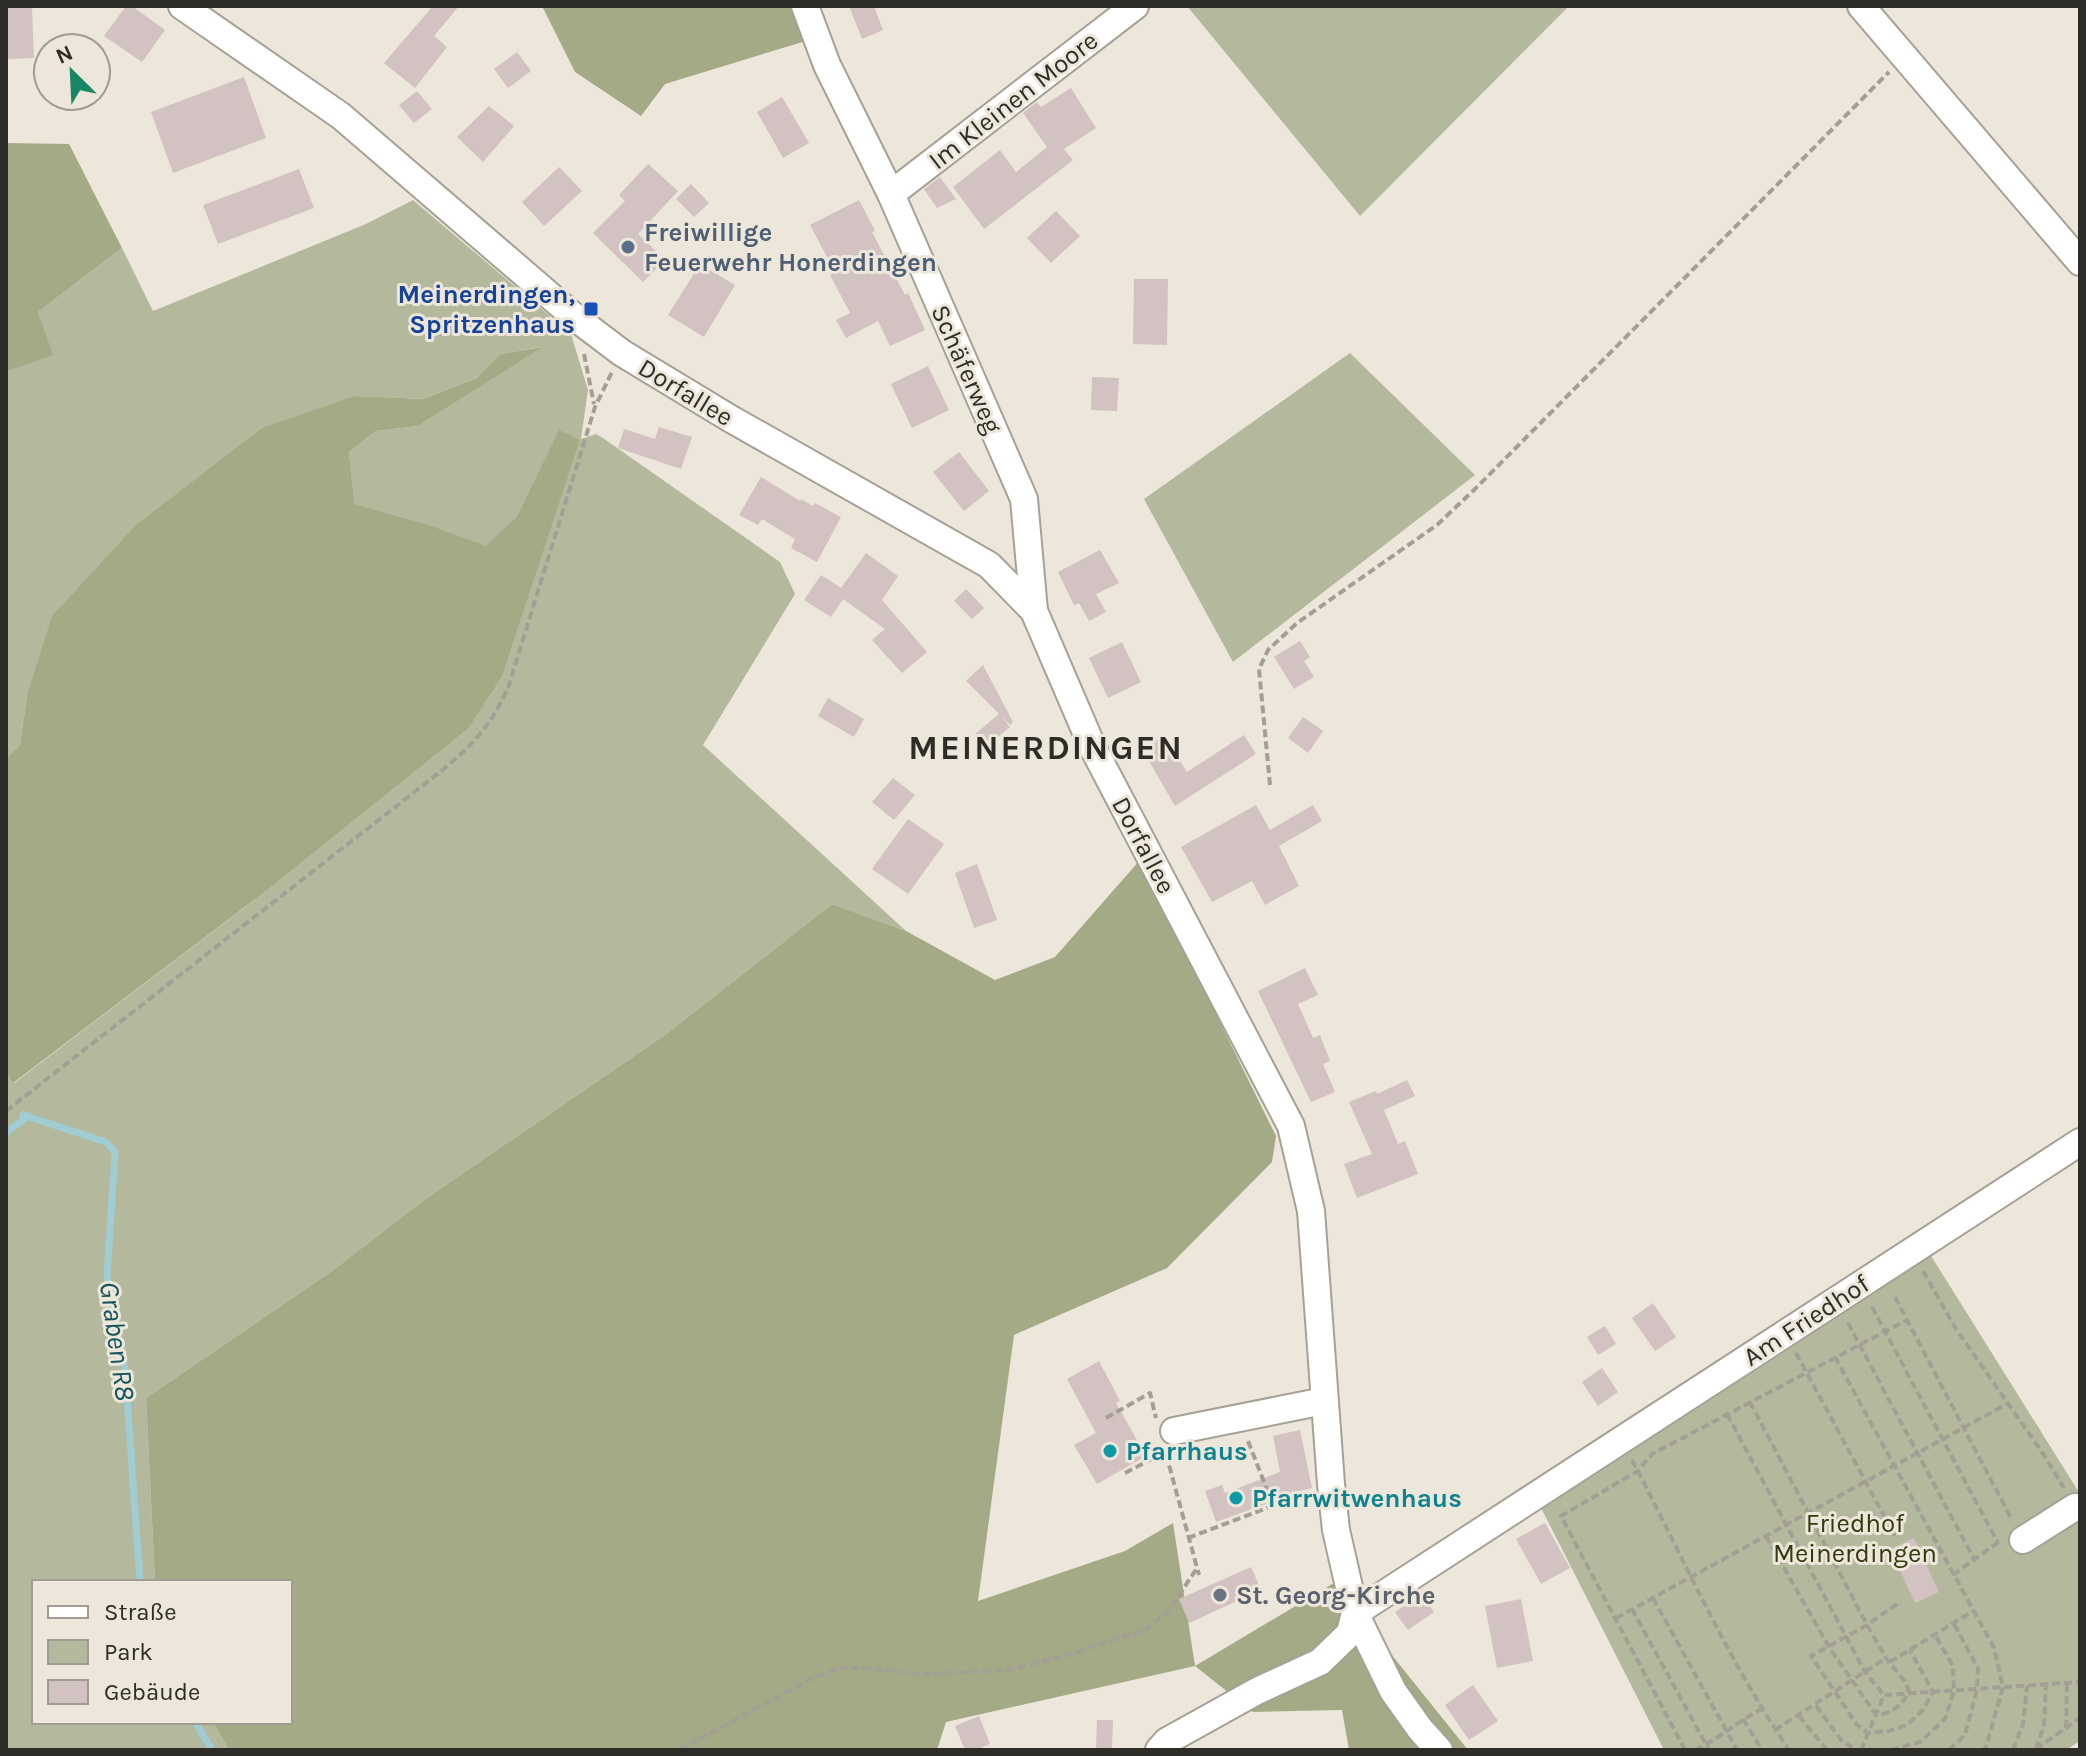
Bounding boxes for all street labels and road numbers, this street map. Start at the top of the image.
street label: Im Kleinen Moore [923,25,1104,176]
street label: Schäferweg [924,300,1009,439]
street label: Dorfallee [633,352,739,433]
street label: Dorfallee [1105,791,1182,899]
street label: Am Friedhof [1738,1268,1876,1373]

